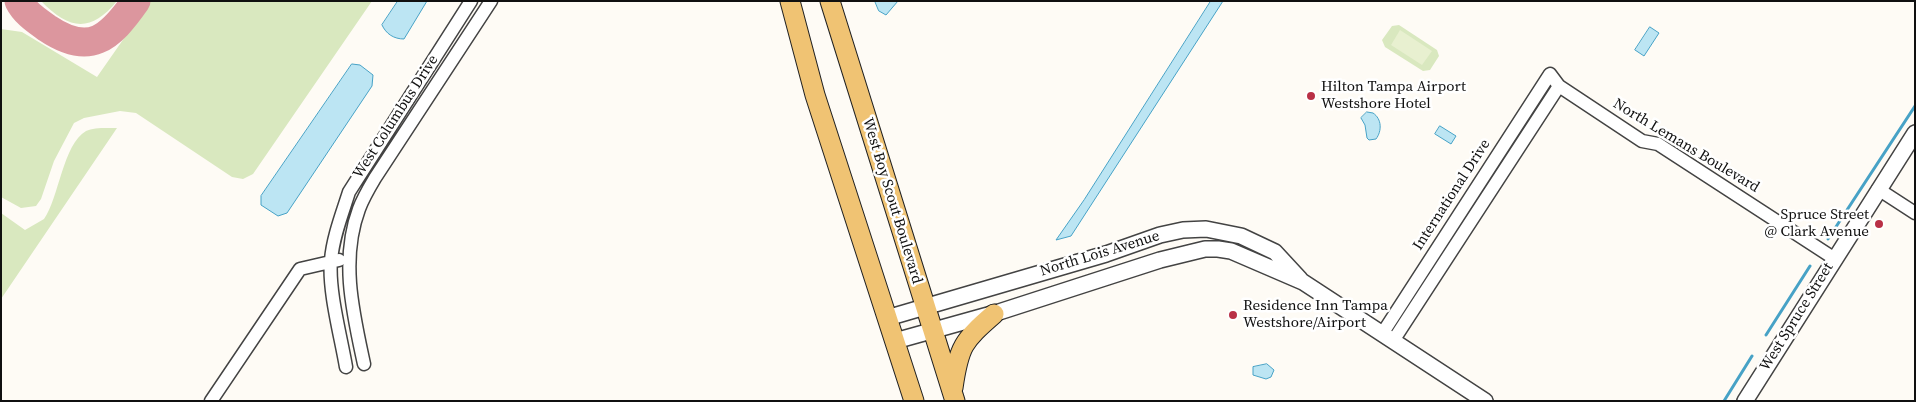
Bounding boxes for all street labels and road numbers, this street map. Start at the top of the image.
street label: West Columbus Drive [349,52,443,182]
street label: North Lemans Boulevard [1609,95,1763,197]
street label: West Boy Scout Boulevard [858,116,926,286]
street label: International Drive [1409,136,1495,254]
street label: North Lois Avenue [1038,227,1162,281]
street label: West Spruce Street [1756,260,1838,374]

